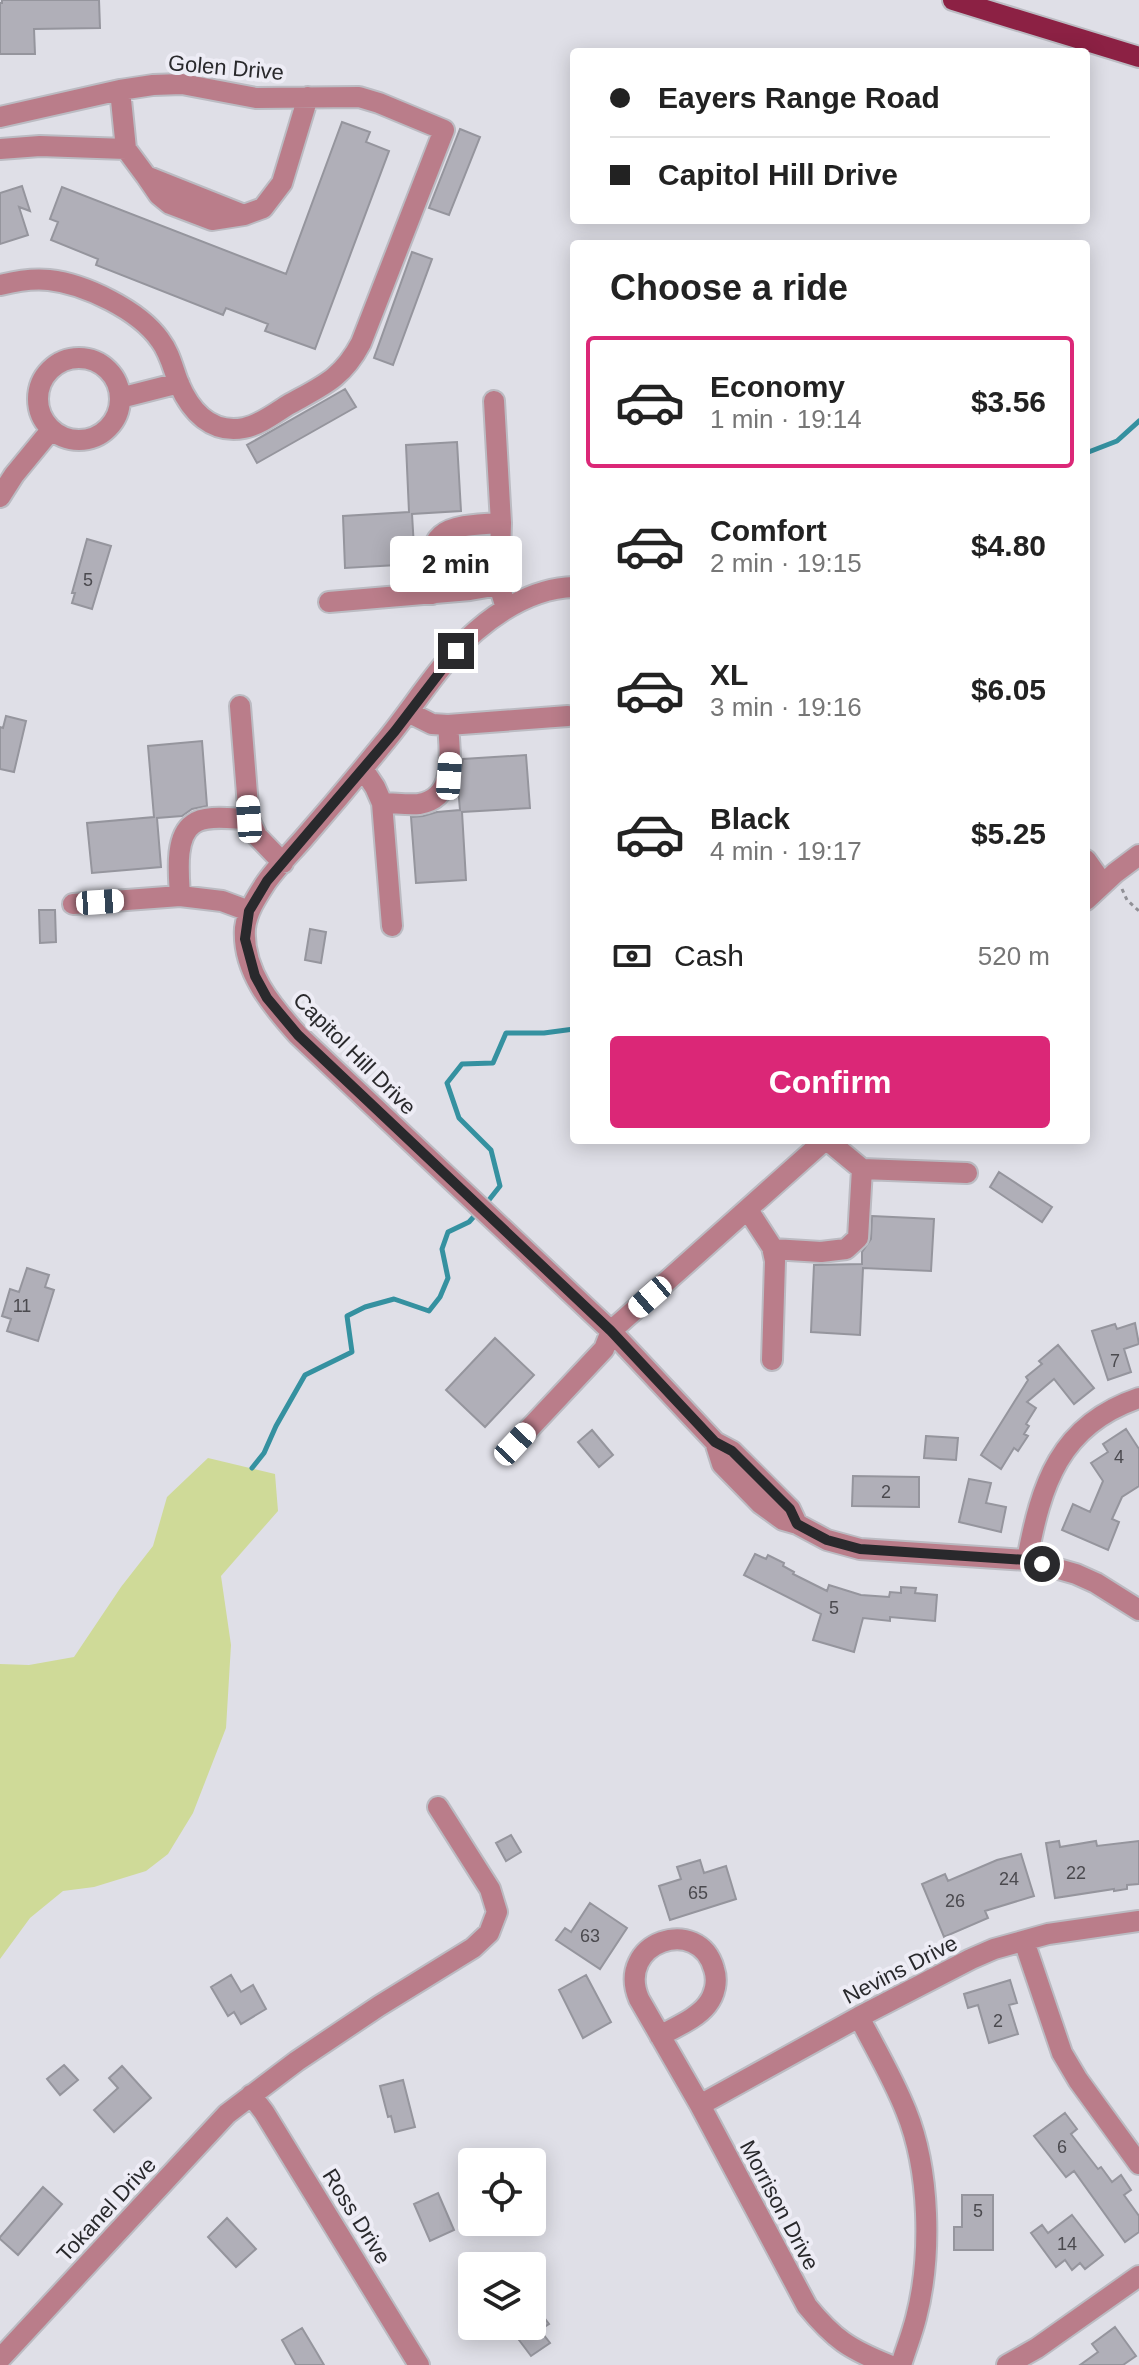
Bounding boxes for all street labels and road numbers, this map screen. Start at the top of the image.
street label: Golen Drive [167,50,285,85]
street label: Capitol Hill Drive [288,987,421,1120]
street label: Nevins Drive [839,1930,961,2009]
street label: Morrison Drive [735,2136,824,2274]
street label: Tokanel Drive [52,2152,161,2267]
street label: Ross Drive [317,2164,396,2269]

